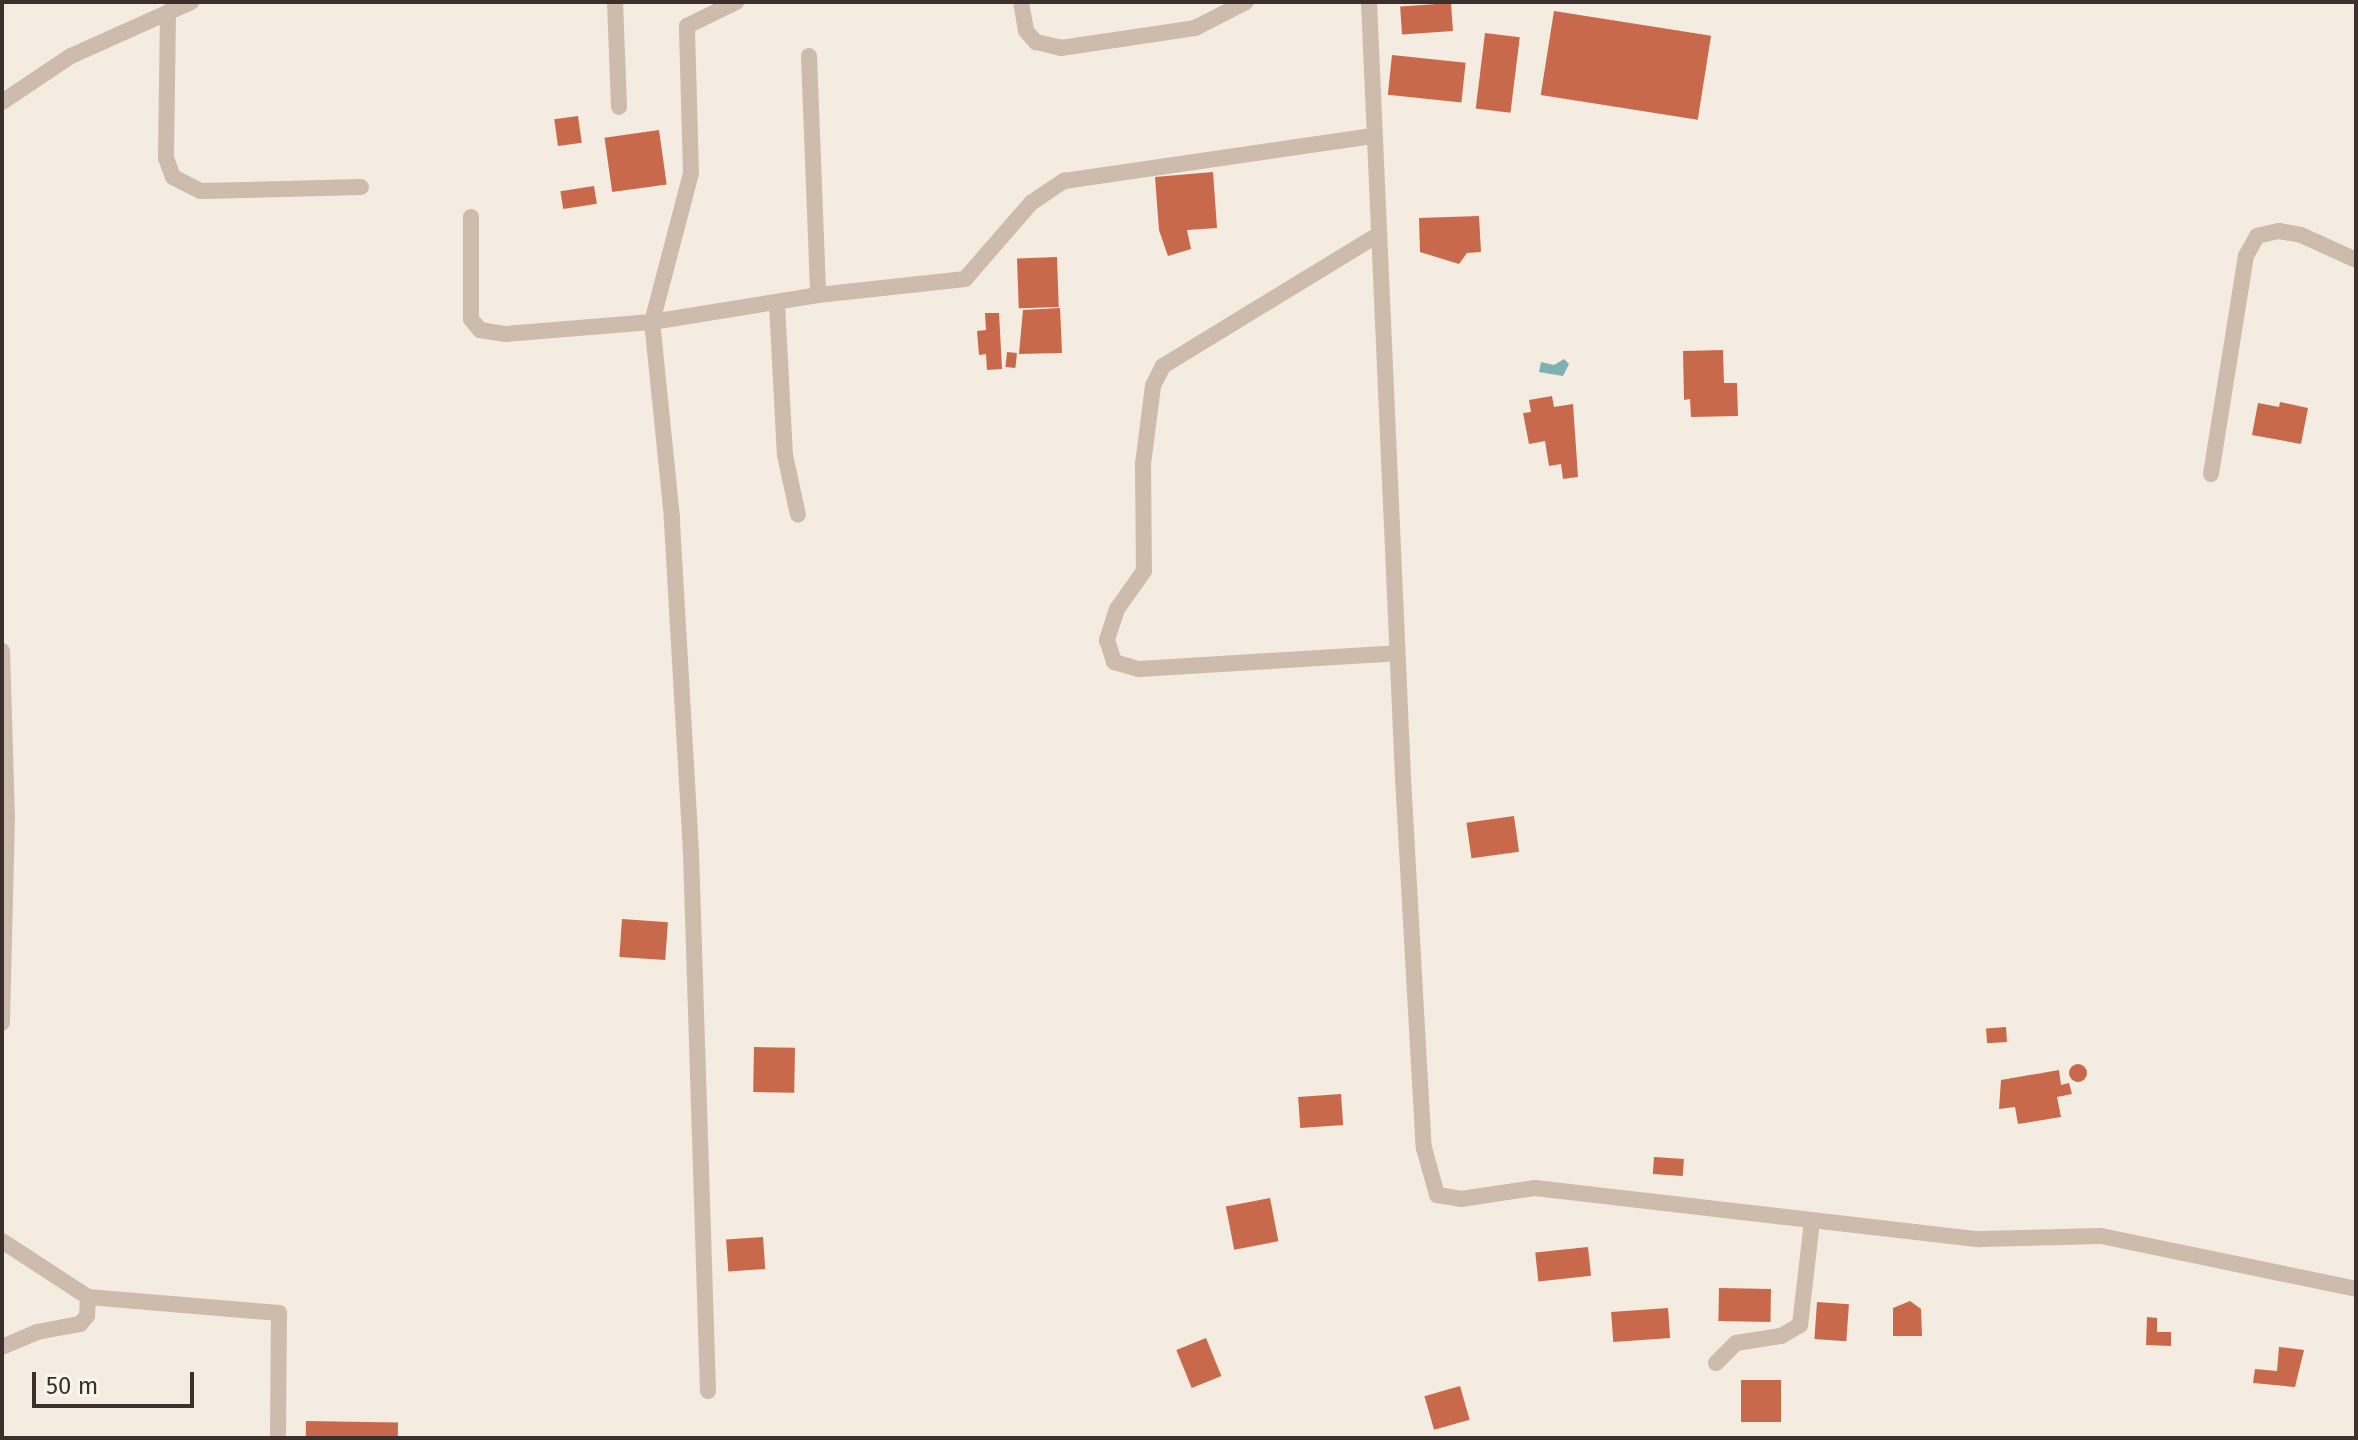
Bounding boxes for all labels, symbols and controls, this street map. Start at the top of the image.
scale bar [36,1356,198,1406]
text: 50 m [46,1372,98,1400]

